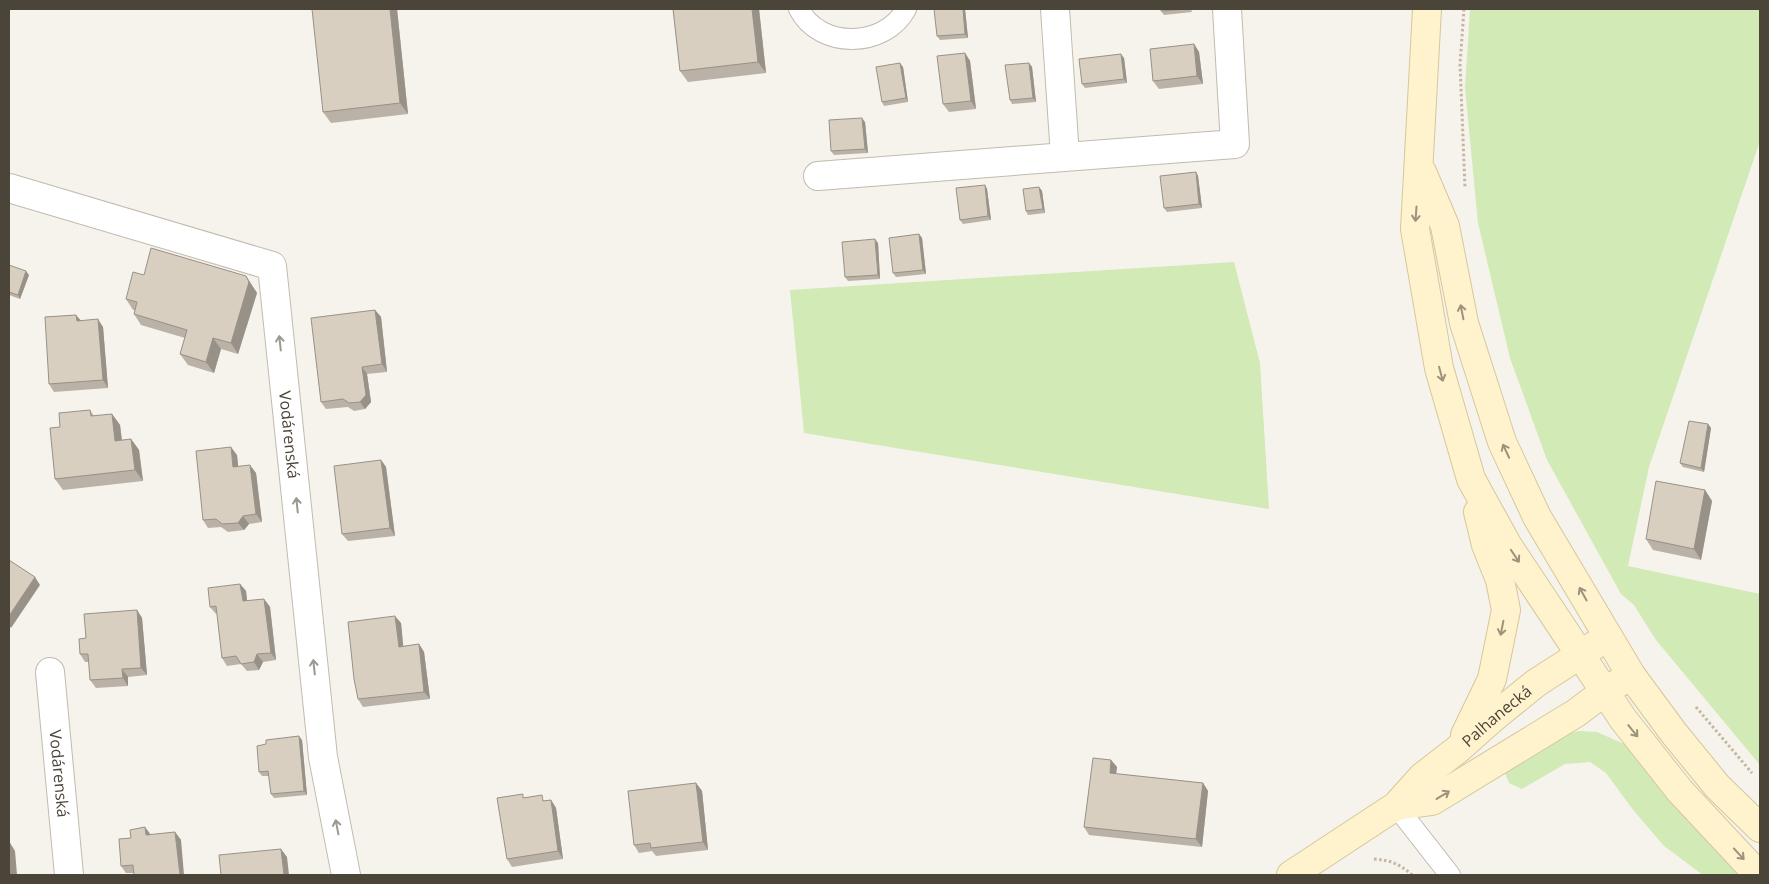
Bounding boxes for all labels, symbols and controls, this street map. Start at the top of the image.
one-way arrow [1412,206,1421,222]
one-way arrow [1457,304,1466,320]
one-way arrow [276,336,285,352]
one-way arrow [1437,366,1446,382]
street label: Vodárenská [274,390,305,480]
one-way arrow [1501,444,1511,459]
one-way arrow [292,497,302,513]
one-way arrow [1509,549,1520,563]
one-way arrow [1578,587,1588,602]
one-way arrow [1497,619,1507,635]
one-way arrow [309,659,319,675]
street label: Palhanecká [1457,680,1536,752]
one-way arrow [1627,724,1638,737]
street label: Vodárenská [44,729,75,818]
one-way arrow [1435,789,1449,799]
one-way arrow [331,820,341,836]
one-way arrow [1733,847,1745,860]

